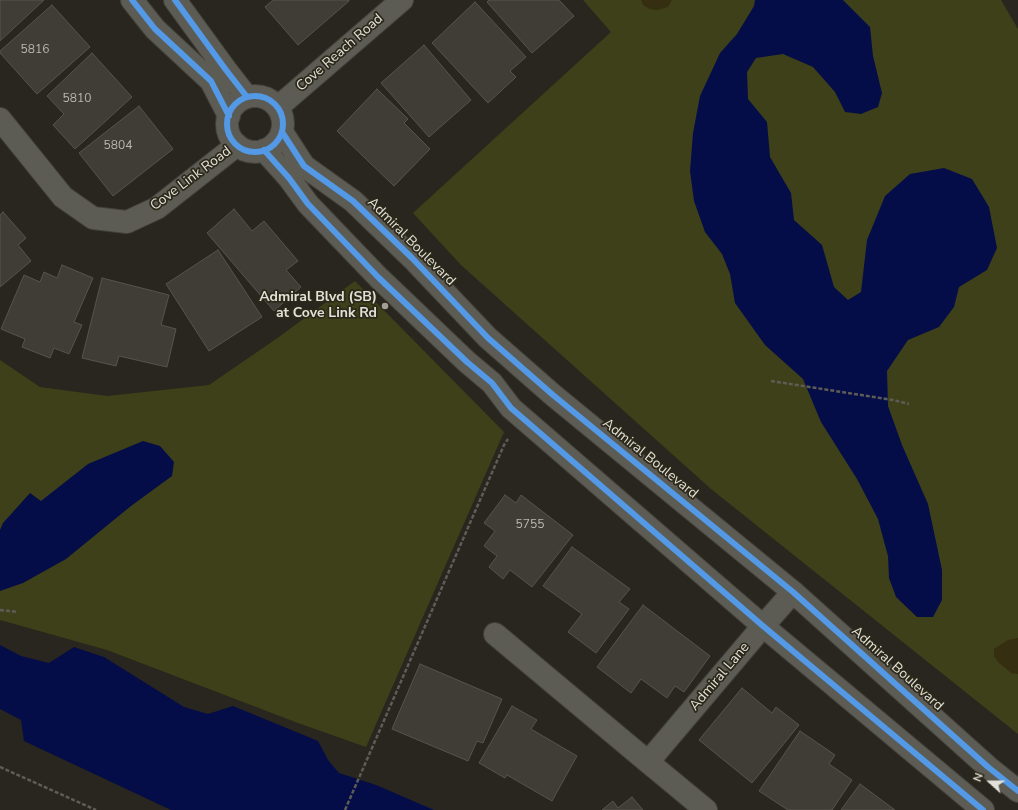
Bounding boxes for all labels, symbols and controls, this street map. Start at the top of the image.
street label: Cove Reach Road [293,11,387,95]
house number: 5816 [21,43,49,57]
house number: 5810 [63,92,91,106]
house number: 5804 [104,139,132,153]
street label: Cove Link Road [147,143,235,215]
street label: Admiral Boulevard [363,194,459,290]
place label: Admiral Blvd (SB) at Cove Link Rd [259,290,377,322]
marker: Admiral Blvd (SB) at Cove Link Rd [380,301,390,311]
street label: Admiral Boulevard [599,415,701,503]
house number: 5755 [516,518,544,532]
street label: Admiral Boulevard [848,623,946,715]
street label: Admiral Lane [687,639,753,715]
north arrow [970,762,1010,802]
text: N [970,771,987,784]

